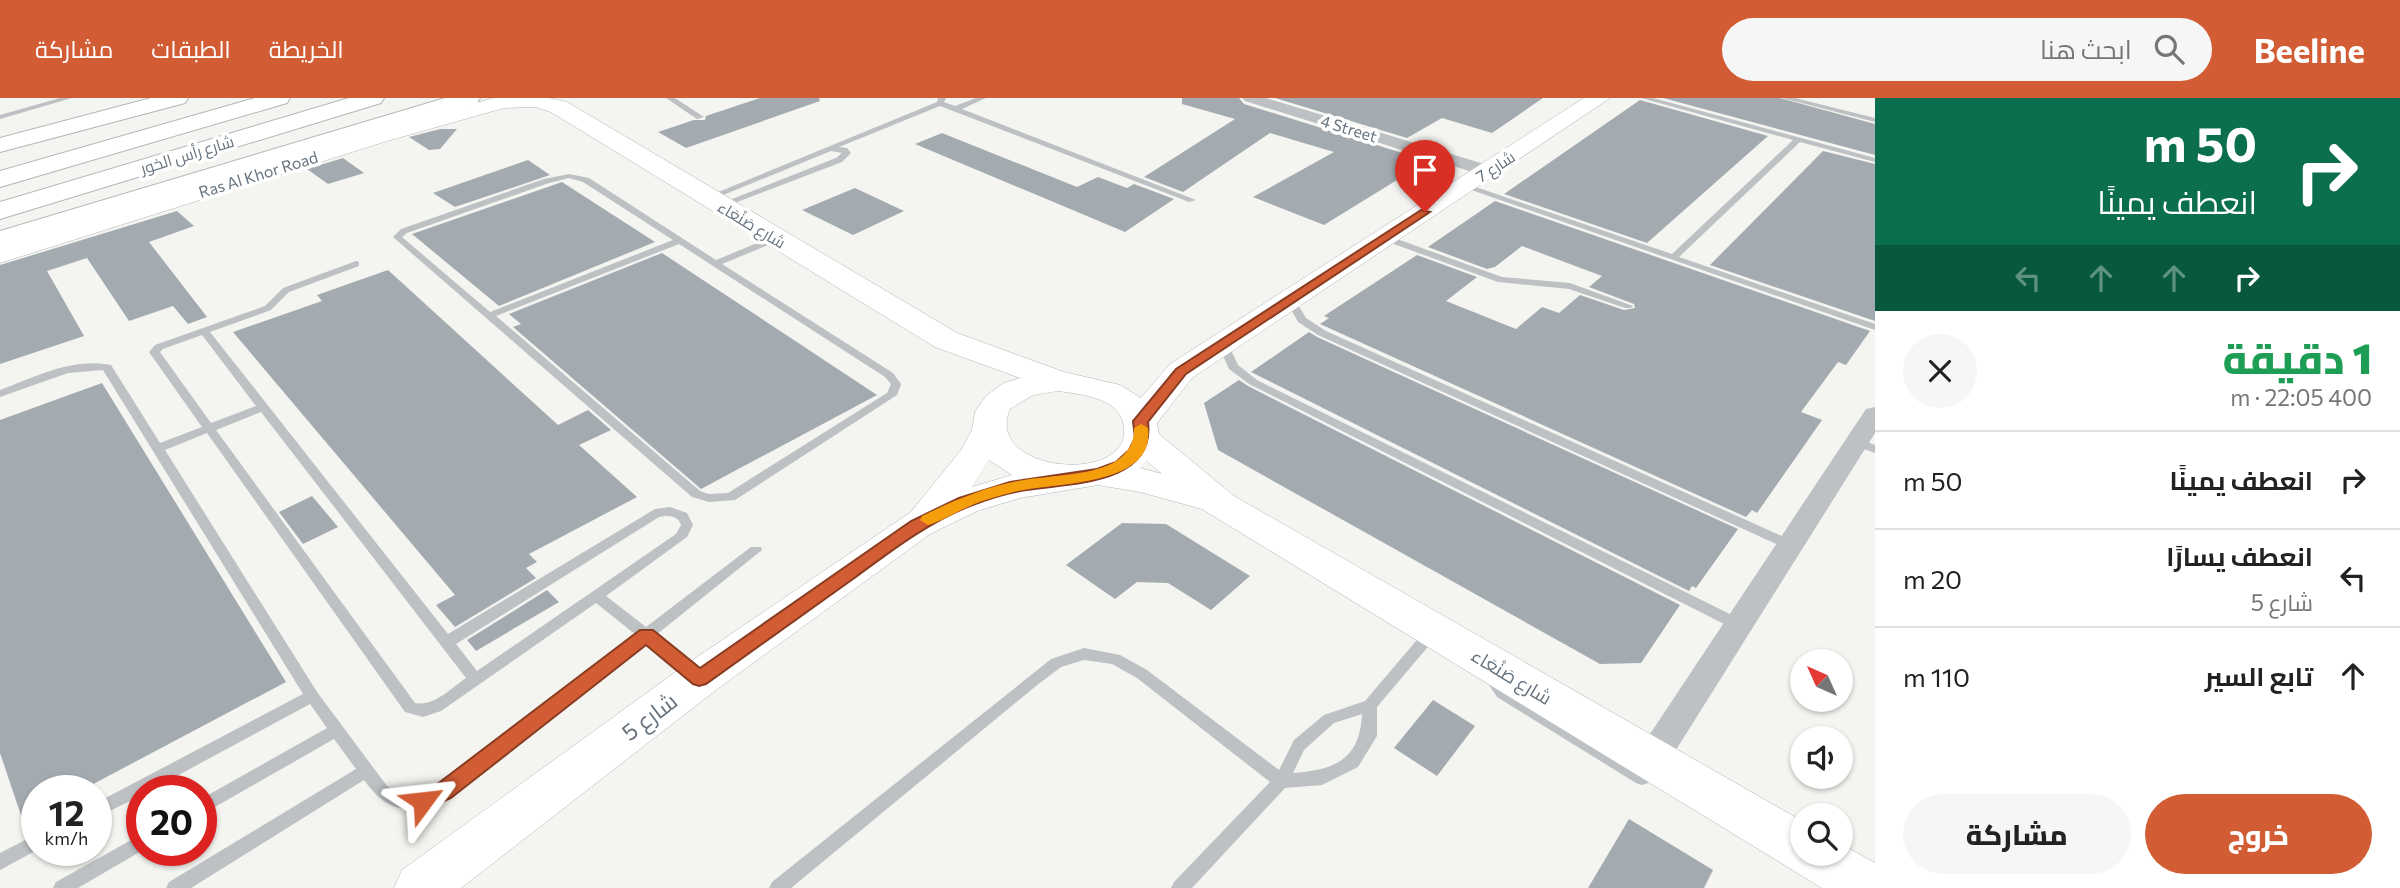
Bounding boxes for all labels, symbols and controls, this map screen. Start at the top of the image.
search box [1722,18,2212,81]
text: Beeline [2254,29,2365,70]
icon: search [2150,30,2188,68]
text: ابحث هنا [2040,33,2132,64]
text: مشاركة [35,34,113,63]
text: الطبقات [151,34,231,63]
text: الخريطة [269,34,344,63]
street label: 4 Street [1319,110,1380,146]
text: 50 m [2144,112,2257,172]
icon: right [2281,126,2372,217]
street label: شارع رأس الخور [137,131,237,180]
pin [1395,140,1455,212]
street label: شارع 7 [1472,146,1520,188]
street label: Ras Al Khor Road [196,147,320,201]
icon: arrive [1406,151,1444,189]
text: انعطف يمينًا [2097,181,2257,221]
street label: شارع صَنْعَاء [713,196,789,254]
icon: left [2009,259,2047,297]
icon: ahead [2082,259,2120,297]
icon: ahead [2155,259,2193,297]
icon: right [2228,259,2266,297]
text: 1 دقيقة [2222,331,2372,383]
button: close [1903,334,1977,408]
text: 400 m · 22:05 [2230,383,2372,411]
icon: right [2334,461,2372,499]
text: انعطف يمينًا [2169,464,2313,495]
text: 50 m [1903,465,1963,496]
text: انعطف يسارًا [2166,540,2313,571]
icon: left [2334,559,2372,597]
text: 20 m [1903,563,1962,594]
text: شارع 5 [2251,588,2313,616]
street label: شارع صَنْعَاء [1466,643,1556,712]
north arrow [1790,649,1853,712]
map controls [1790,649,1853,866]
icon: ahead [2334,657,2372,695]
text: تابع السير [2205,660,2313,691]
text: 110 m [1903,661,1970,692]
street label: شارع 5 [616,686,684,748]
button: sound [1790,726,1853,789]
position arrow [386,764,460,838]
speed limit sign: 20 [126,775,217,866]
text: 12 [49,790,84,833]
button: مشاركة [1903,794,2131,874]
button: خروج [2145,794,2372,874]
button: search [1790,803,1853,866]
text: km/h [45,827,88,849]

